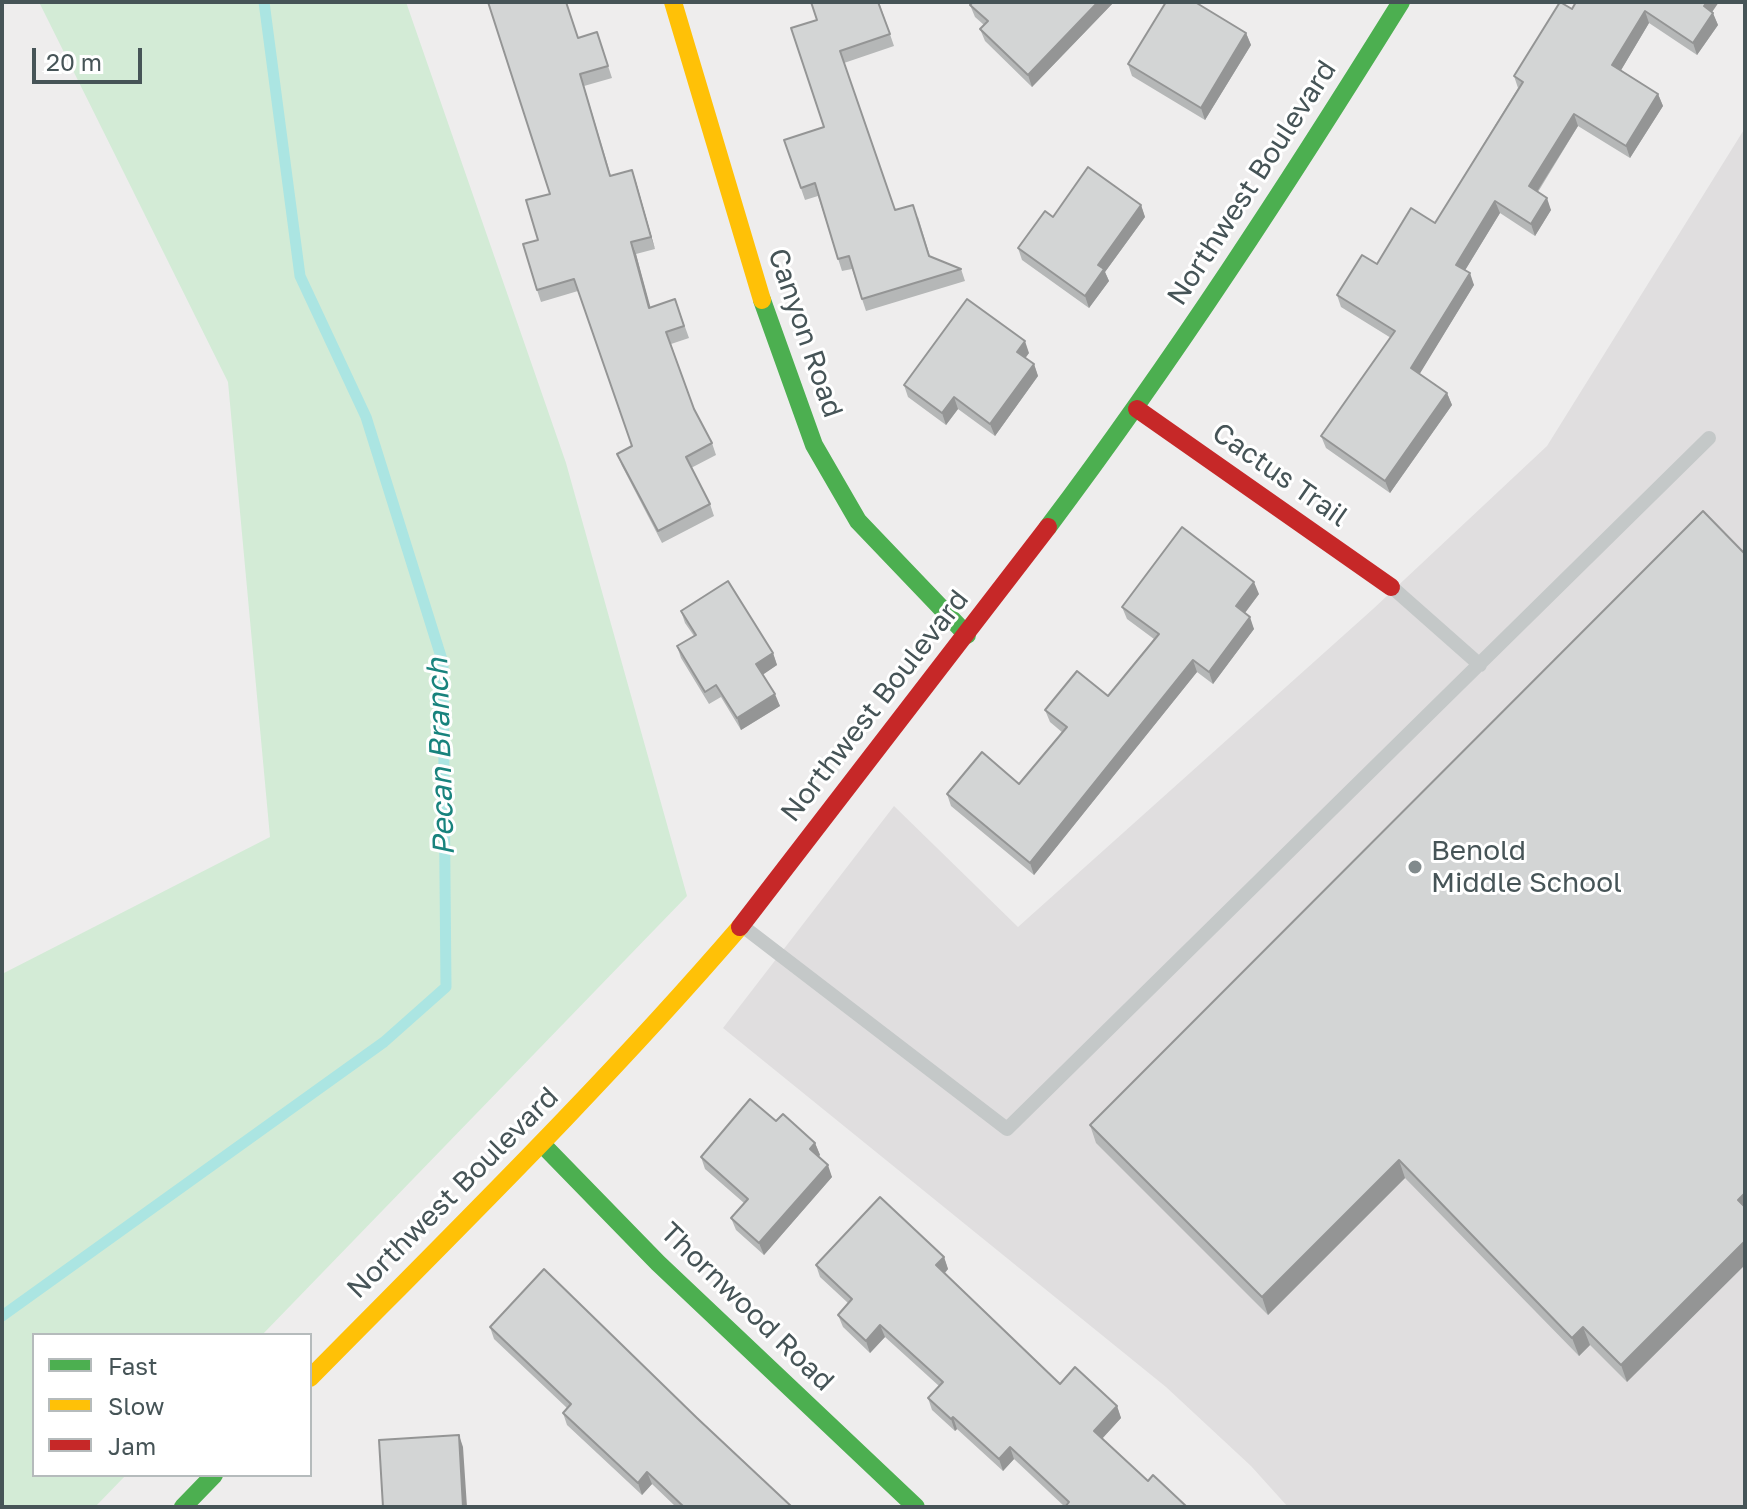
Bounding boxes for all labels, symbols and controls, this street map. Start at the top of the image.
scale bar [36,32,146,82]
text: 20 m [46,47,102,76]
street label: Northwest Boulevard [1160,54,1344,312]
street label: Canyon Road [760,244,850,422]
street label: Cactus Trail [1206,416,1354,534]
street label: Northwest Boulevard [774,583,976,829]
water label: Pecan Branch [420,658,462,856]
place label: Benold Middle School [1431,834,1622,900]
marker: Benold Middle School [1406,858,1424,876]
street label: Northwest Boulevard [340,1080,566,1306]
street label: Thornwood Road [653,1216,841,1398]
legend [32,1333,312,1477]
text: Fast [108,1351,158,1380]
text: Slow [108,1391,164,1420]
text: Jam [108,1431,156,1460]

